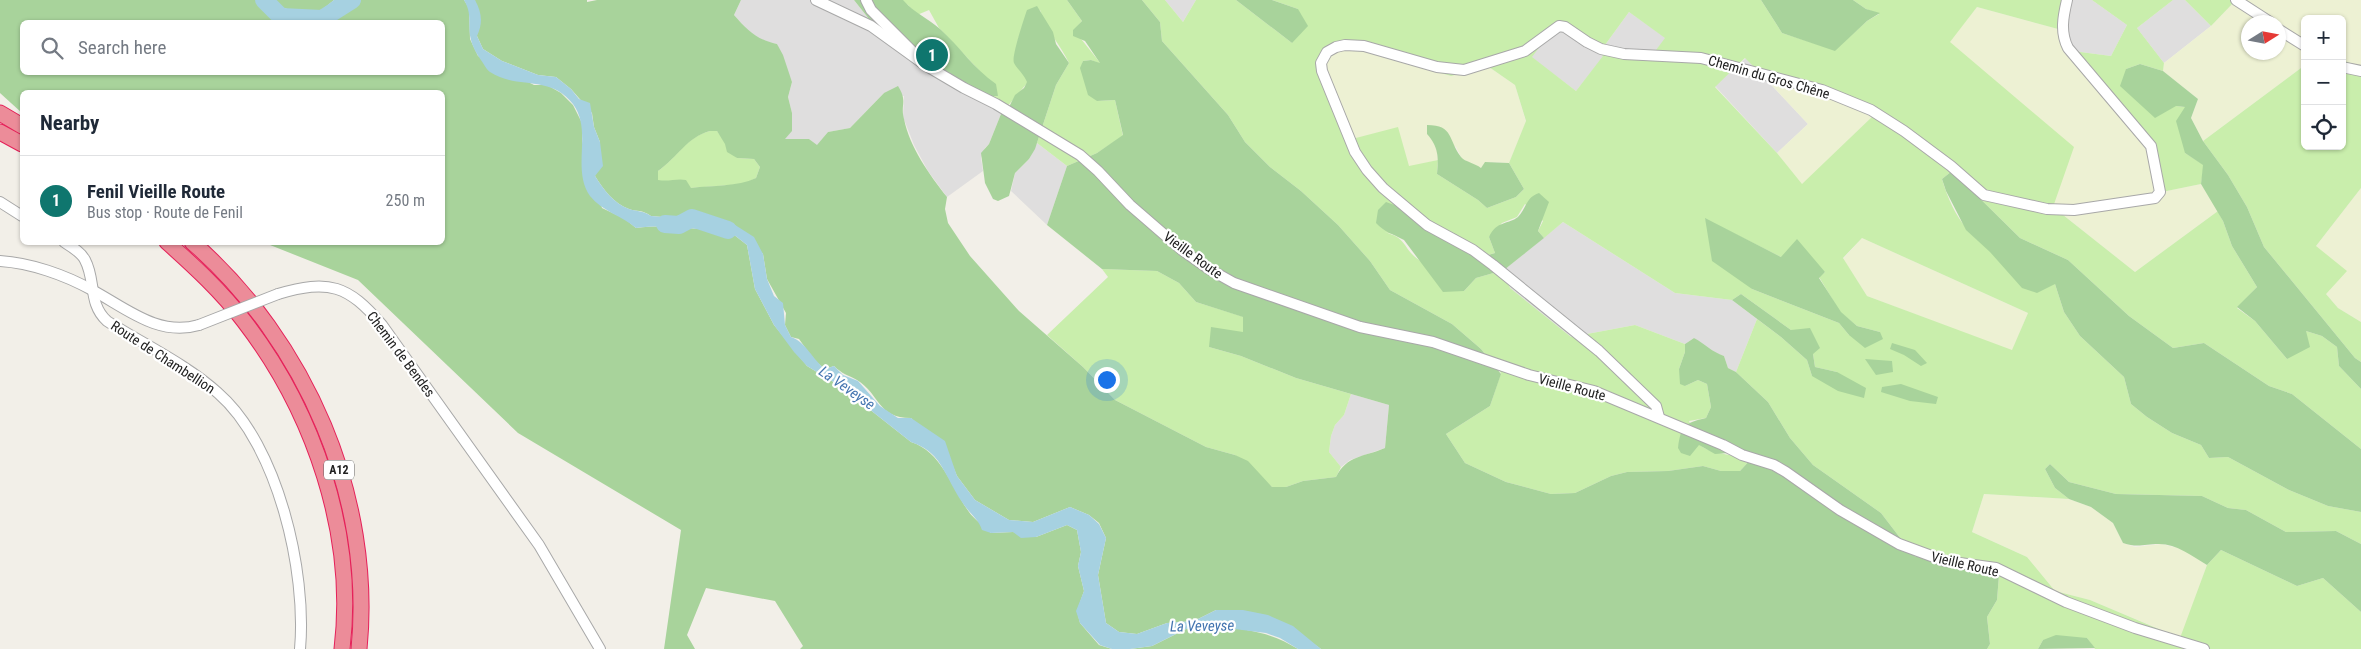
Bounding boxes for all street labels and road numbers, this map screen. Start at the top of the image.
street label: Chemin du Gros Chêne [1706,52,1832,102]
street label: Vieille Route [1160,228,1226,282]
street label: Chemin de Bendes [364,308,438,400]
street label: Route de Chambellion [108,317,218,397]
street label: Vieille Route [1537,370,1608,404]
road number: A12 [324,460,354,480]
street label: Vieille Route [1930,548,2001,580]

